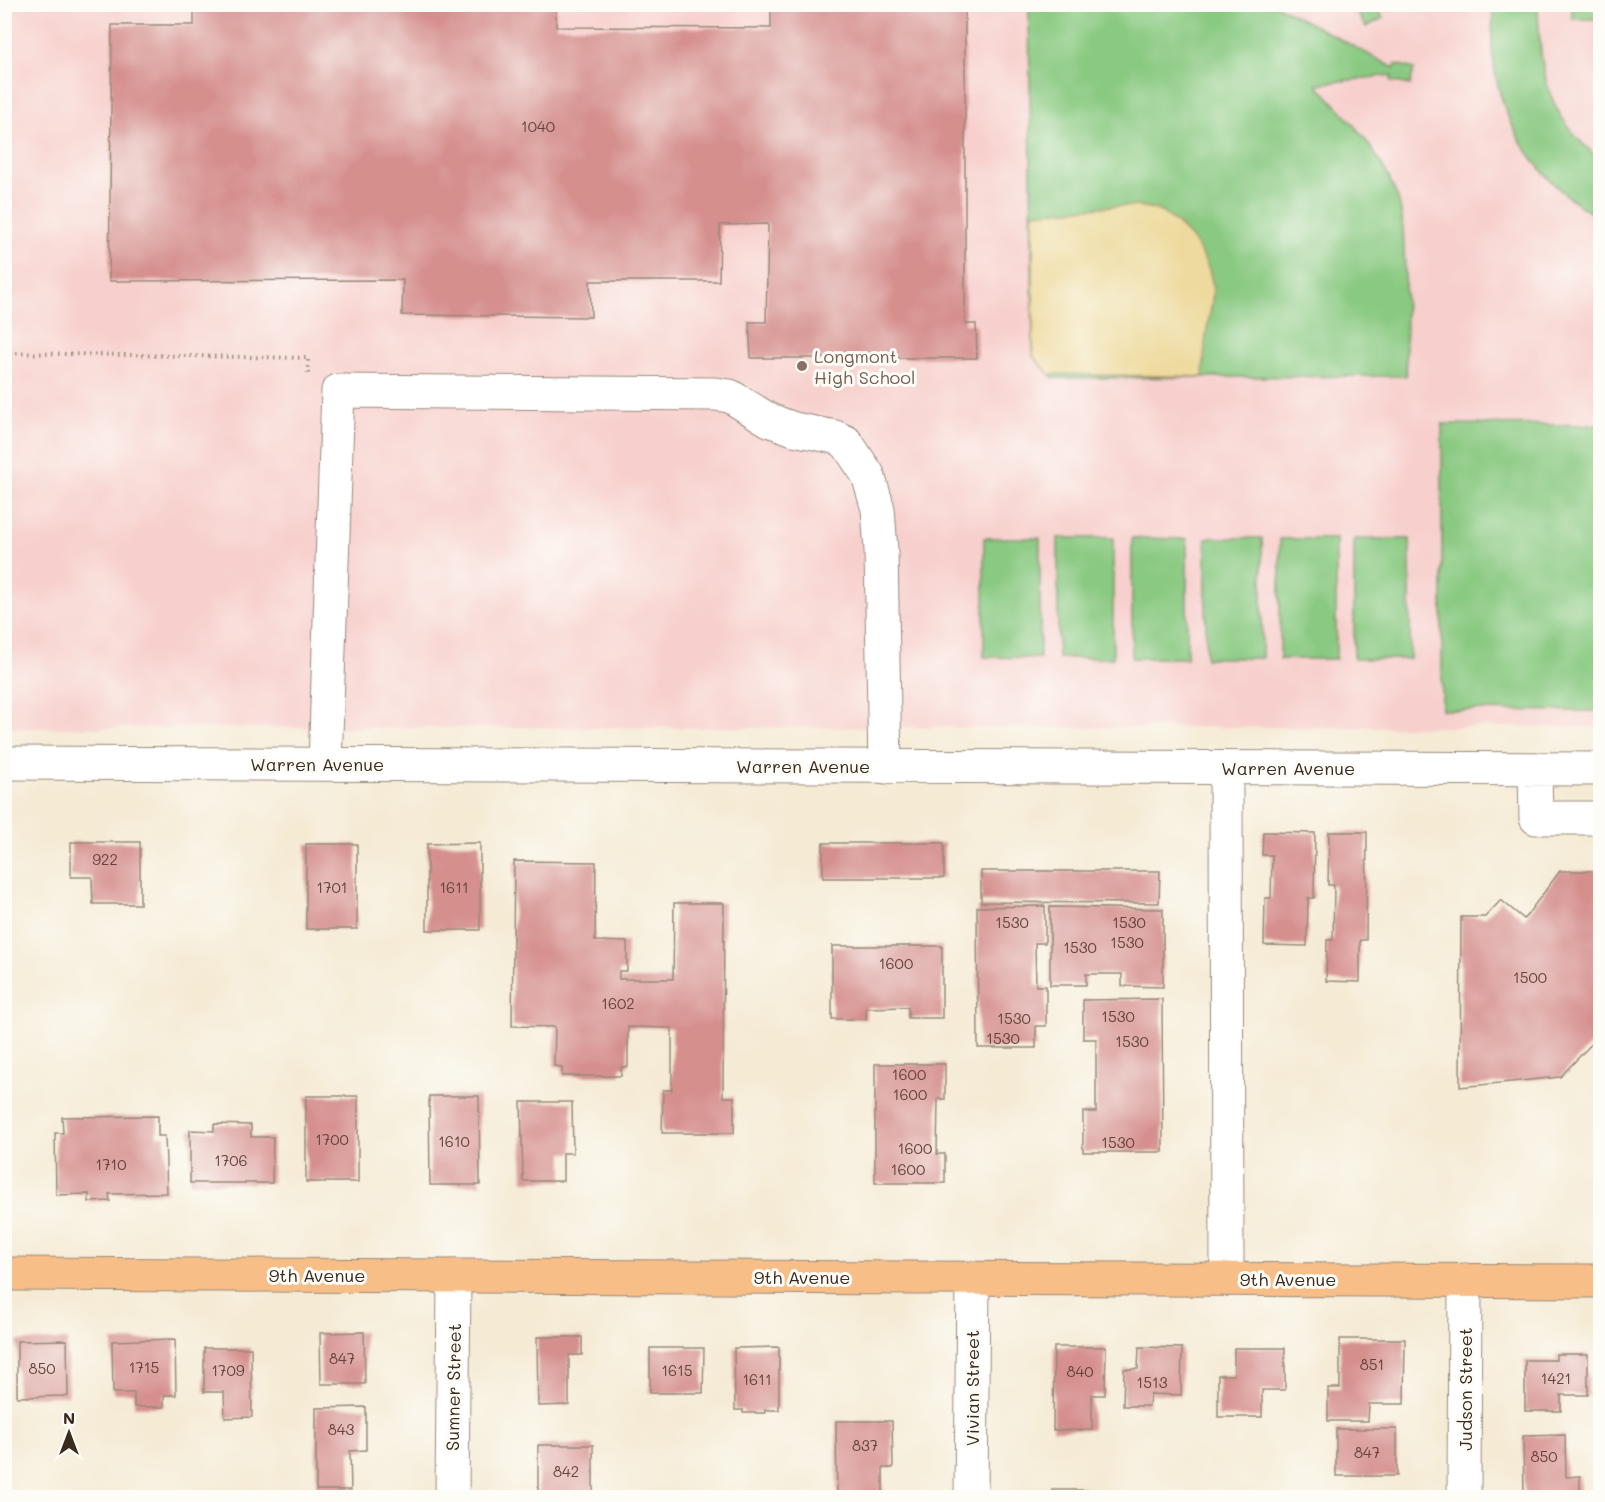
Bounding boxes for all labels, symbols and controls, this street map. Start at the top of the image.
house number: 1040 [521,116,555,136]
place label: Longmont High School [814,344,915,389]
marker: Longmont High School [795,359,809,373]
street label: Warren Avenue [250,752,384,776]
street label: Warren Avenue [736,754,870,778]
street label: Warren Avenue [1221,756,1355,780]
house number: 922 [92,849,118,869]
house number: 1701 [316,877,348,897]
house number: 1611 [439,877,469,897]
house number: 1530 [995,912,1029,932]
house number: 1530 [1112,912,1146,932]
house number: 1530 [1110,932,1144,952]
house number: 1530 [1063,937,1097,957]
house number: 1600 [879,953,913,973]
house number: 1500 [1513,967,1547,987]
house number: 1602 [601,993,635,1013]
house number: 1530 [1101,1006,1135,1026]
house number: 1530 [997,1008,1031,1028]
house number: 1530 [986,1028,1020,1048]
house number: 1530 [1115,1031,1149,1051]
house number: 1600 [892,1064,926,1084]
house number: 1600 [893,1084,927,1104]
house number: 1700 [315,1129,349,1149]
house number: 1610 [438,1131,470,1151]
house number: 1530 [1101,1132,1135,1152]
house number: 1600 [898,1138,932,1158]
house number: 1706 [214,1150,248,1170]
house number: 1710 [95,1154,127,1174]
house number: 1600 [891,1159,925,1179]
street label: 9th Avenue [269,1263,365,1287]
street label: 9th Avenue [754,1265,850,1289]
street label: 9th Avenue [1240,1267,1336,1291]
street label: Sumner Street [440,1323,466,1451]
street label: Judson Street [1453,1327,1477,1451]
street label: Vivian Street [960,1330,984,1446]
house number: 847 [329,1348,355,1368]
house number: 851 [1360,1354,1384,1374]
house number: 1715 [129,1357,159,1377]
house number: 850 [28,1358,56,1378]
house number: 1709 [211,1360,245,1380]
house number: 1615 [661,1360,693,1380]
house number: 840 [1066,1361,1094,1381]
house number: 1421 [1541,1368,1571,1388]
house number: 1611 [742,1369,772,1389]
house number: 1513 [1137,1372,1168,1392]
north arrow [39,1403,99,1463]
text: N [63,1407,75,1428]
house number: 843 [328,1419,355,1439]
house number: 837 [852,1435,878,1455]
house number: 847 [1354,1442,1380,1462]
house number: 850 [1530,1446,1558,1466]
house number: 842 [553,1461,579,1481]

